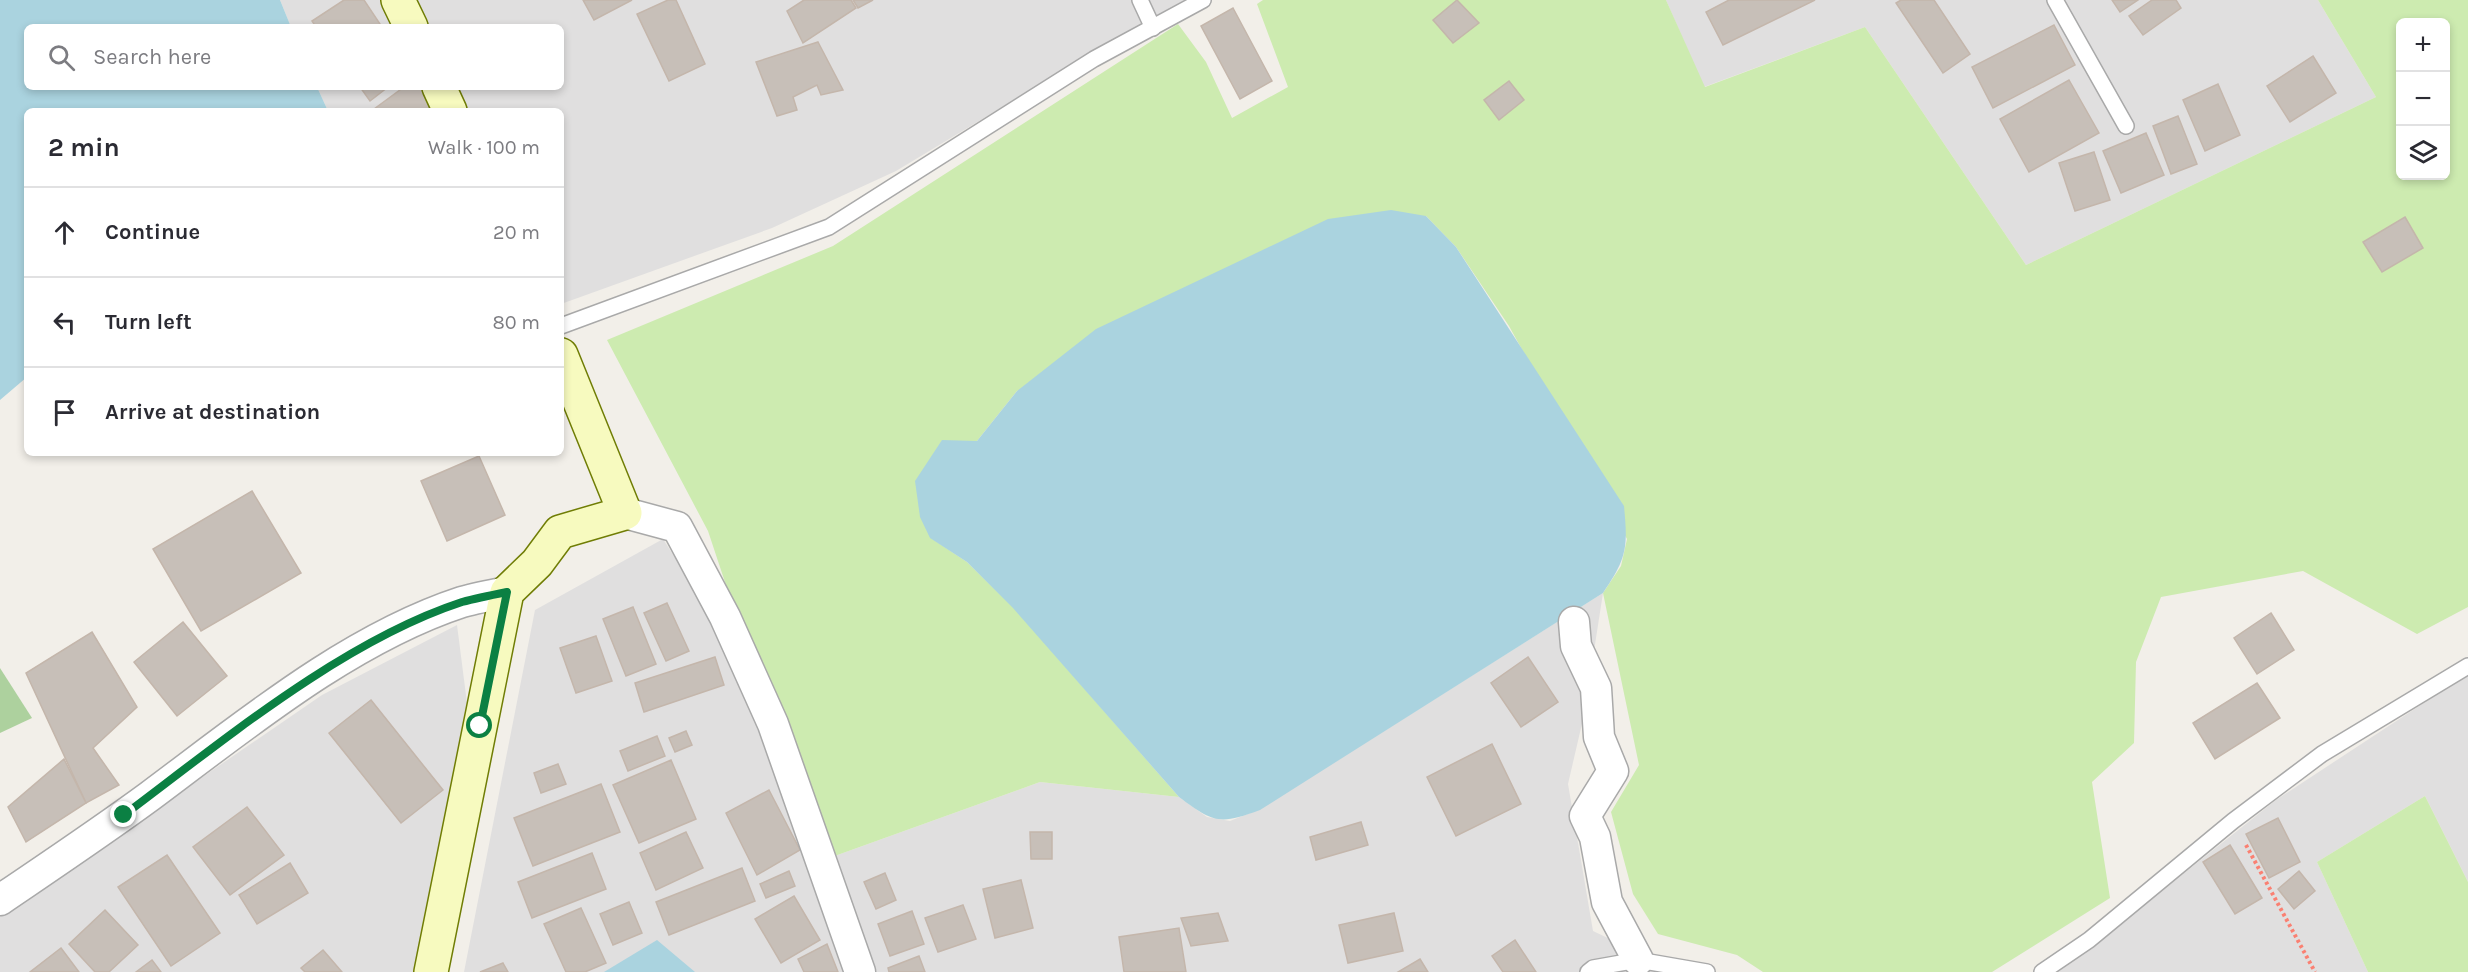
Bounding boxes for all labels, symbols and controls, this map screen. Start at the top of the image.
map controls [2396,18,2450,180]
button: + [2396,18,2450,72]
search box [24,24,564,90]
icon: search [45,41,78,74]
text: Search here [93,44,211,70]
button: − [2396,72,2450,126]
button: layers [2396,126,2450,180]
text: 2 min [48,132,120,163]
text: Walk · 100 m [428,136,540,159]
icon: ahead [48,216,81,249]
text: Continue [105,219,200,245]
text: 20 m [493,221,540,244]
icon: left [48,306,81,339]
text: Turn left [105,309,192,335]
text: 80 m [492,311,540,334]
icon: arrive [48,396,81,429]
text: Arrive at destination [105,399,320,425]
route start [466,712,492,738]
route end [110,801,136,827]

